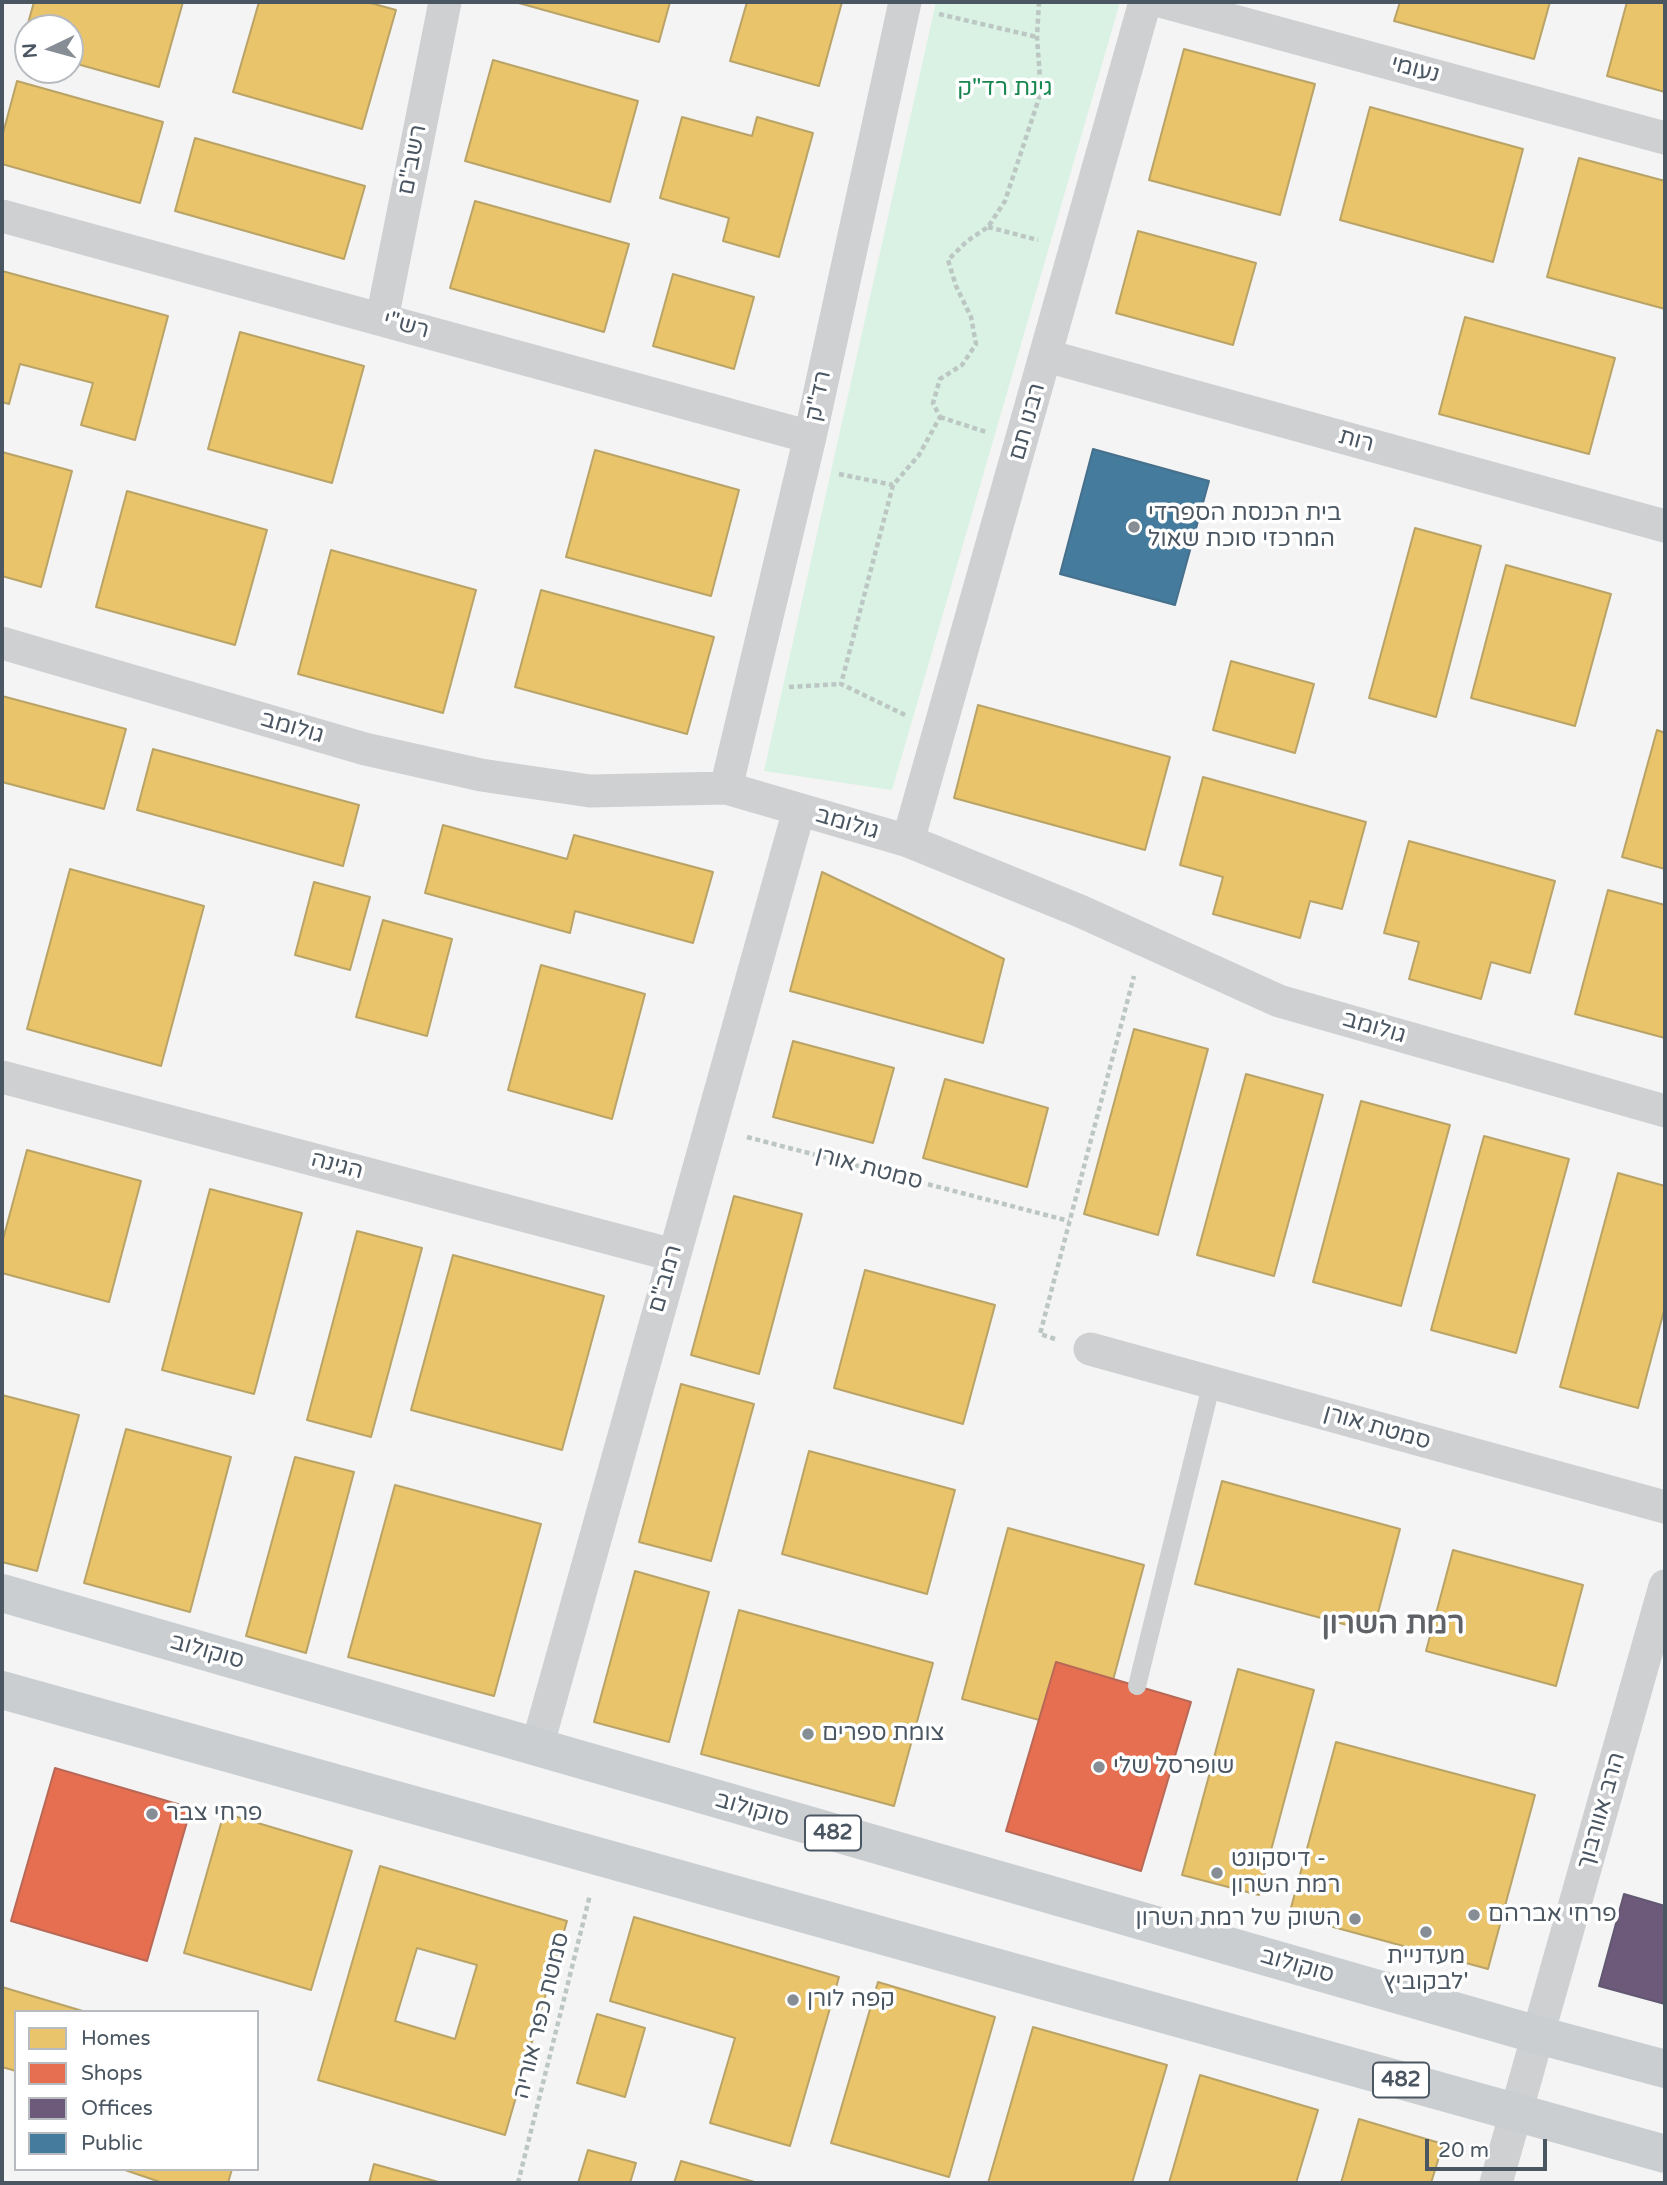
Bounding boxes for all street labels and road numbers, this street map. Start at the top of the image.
street label: נעומי [1388,50,1442,90]
street label: רשב"ם [393,123,433,197]
street label: רש"י [380,307,432,345]
street label: רד"ק [800,368,838,424]
street label: רבנו תם [1004,380,1052,464]
street label: רות [1335,423,1377,459]
street label: גולומב [257,706,327,750]
street label: גולומב [812,802,882,846]
street label: גולומב [1339,1006,1409,1050]
street label: סמטת אורן [812,1141,926,1197]
street label: הגינה [308,1146,366,1186]
street label: רמב"ם [643,1242,689,1316]
street label: סמטת אורן [1320,1400,1434,1456]
street label: סוקולוב [167,1628,247,1676]
street label: הרב אוורבוך [1572,1750,1632,1872]
street label: סוקולוב [712,1786,792,1834]
road number: 482 [805,1815,861,1850]
street label: סמטת כפר אוריה [508,1930,576,2102]
street label: סוקולוב [1257,1942,1337,1990]
road number: 482 [1373,2062,1429,2098]

